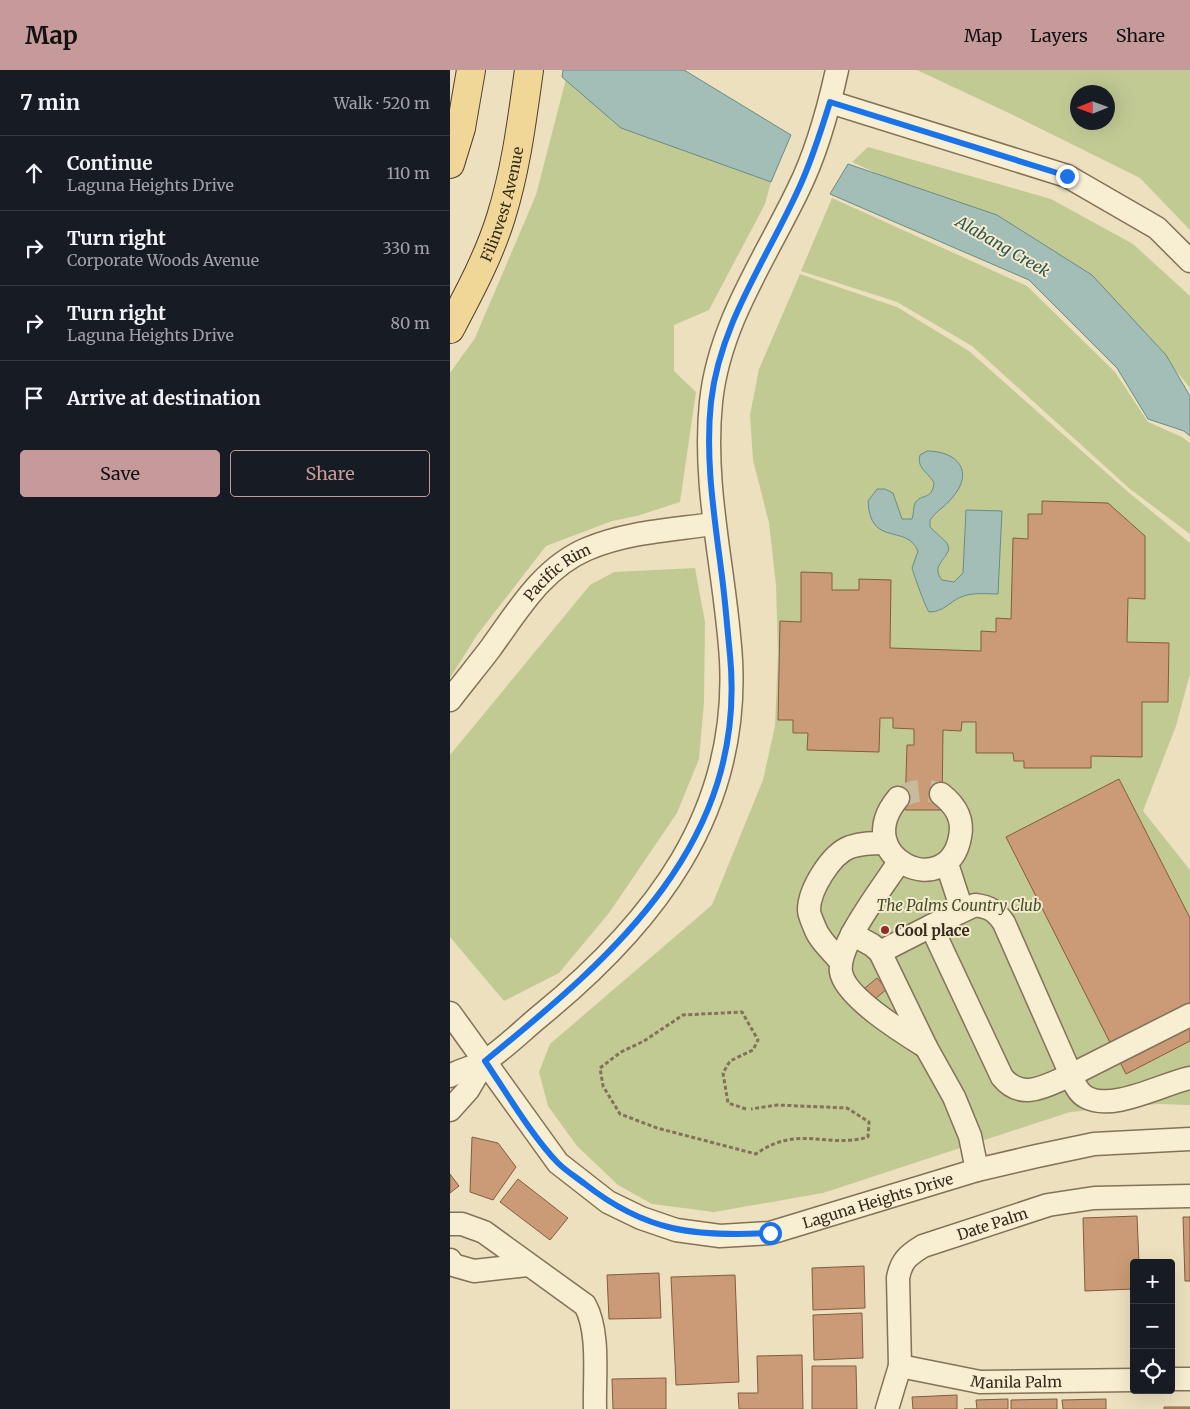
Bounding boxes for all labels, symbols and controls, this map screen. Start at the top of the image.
text: Map [25,20,78,51]
text: Map [964,24,1002,47]
text: Layers [1030,24,1088,47]
text: Share [1116,24,1165,47]
north arrow [1070,85,1115,130]
text: 7 min [20,89,80,116]
text: Walk · 520 m [334,93,430,113]
street label: Filinvest Avenue [476,145,527,264]
text: Continue [67,151,153,175]
icon: ahead [20,159,48,187]
text: 110 m [387,163,430,183]
route end [1056,165,1079,188]
text: Laguna Heights Drive [67,175,234,195]
water label: Alabang Creek [951,210,1054,281]
text: Turn right [67,226,166,250]
icon: right [20,234,48,262]
text: 330 m [383,238,430,258]
text: Corporate Woods Avenue [67,250,259,270]
text: Turn right [67,301,166,325]
icon: right [20,309,48,337]
text: 80 m [391,313,430,333]
text: Laguna Heights Drive [67,325,234,345]
icon: arrive [20,384,48,412]
text: Arrive at destination [67,386,261,410]
button: Save [20,450,220,497]
button: Share [230,450,430,497]
street label: Pacific Rim [519,539,594,605]
park label: The Palms Country Club [877,896,1041,915]
place label: Cool place [895,921,970,940]
marker: Cool place [879,924,891,936]
street label: Laguna Heights Drive [800,1168,956,1232]
street label: Date Palm [954,1203,1030,1244]
route start [759,1222,782,1245]
map controls [1130,1259,1175,1394]
button: + [1130,1259,1175,1304]
button: − [1130,1304,1175,1349]
button: locate [1130,1349,1175,1394]
street label: Manila Palm [969,1371,1062,1392]

